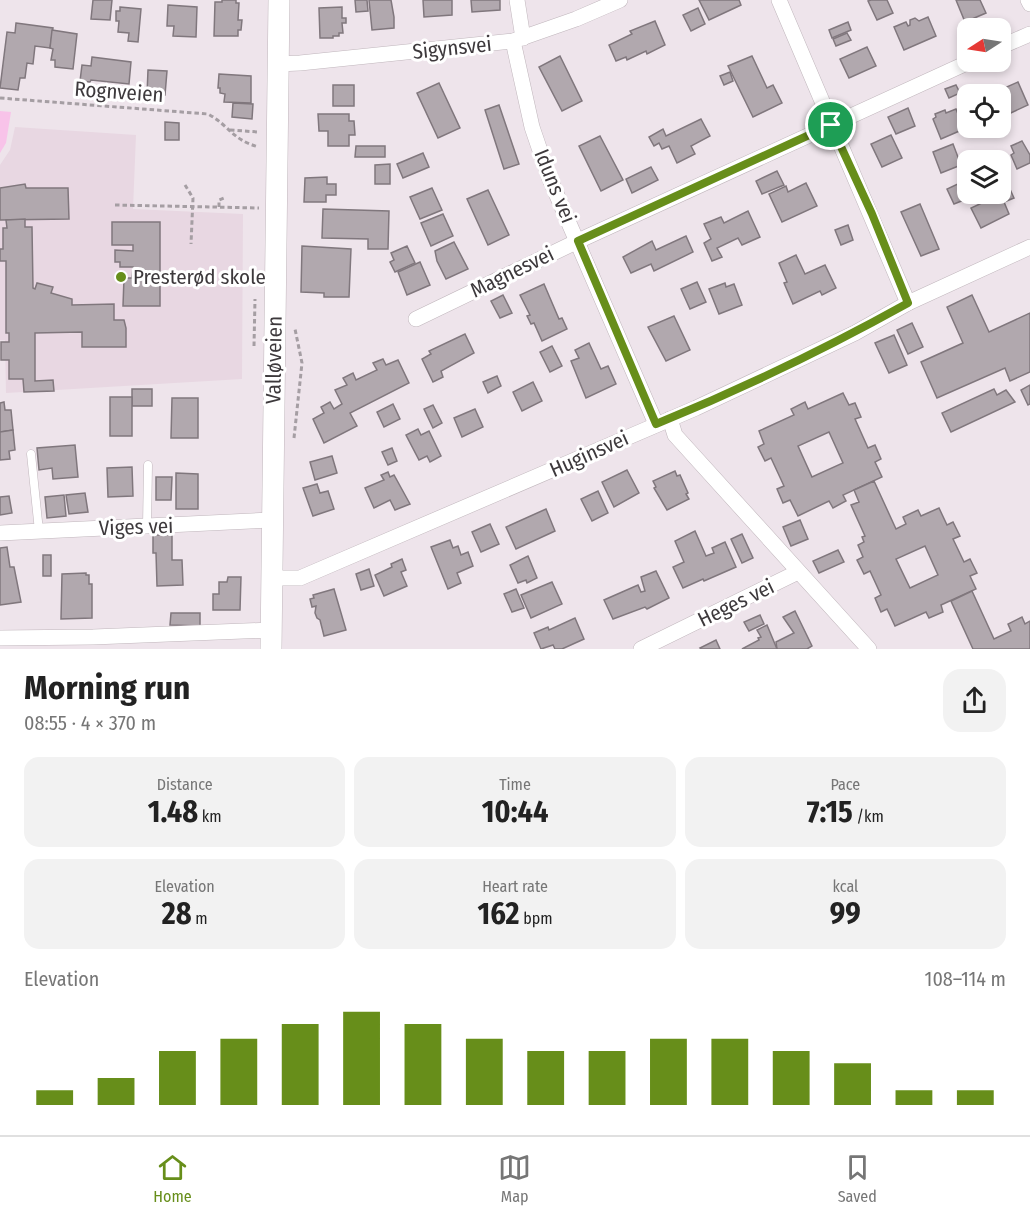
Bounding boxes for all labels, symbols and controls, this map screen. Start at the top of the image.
north arrow [957,18,1011,72]
map controls [957,18,1011,204]
street label: Sigynsvei [411,31,493,65]
street label: Rognveien [74,76,164,108]
button: locate [957,84,1011,138]
pin [805,99,856,150]
icon: arrive [814,108,847,141]
street label: Iduns vei [528,145,582,227]
button: layers [957,150,1011,204]
street label: Magnesvei [466,241,558,303]
place label: Presterød skole [133,264,266,290]
marker: Presterød skole [114,270,128,284]
street label: Valløveien [260,316,288,404]
street label: Huginsvei [546,425,632,483]
street label: Viges vei [98,513,174,541]
street label: Heges vei [694,573,778,633]
text: Morning run [24,668,190,708]
button: share [943,669,1006,732]
text: 08:55 · 4 × 370 m [24,711,156,735]
text: Distance [157,775,213,794]
text: Time [499,775,531,794]
text: Pace [830,775,860,794]
text: 1.48 [148,794,198,830]
text: 10:44 [482,794,548,830]
text: 7:15 [807,794,853,830]
text: km [198,807,222,826]
text: /km [853,807,884,826]
text: Elevation [155,877,215,896]
text: Heart rate [482,877,548,896]
text: kcal [832,877,858,896]
text: 28 [162,896,191,932]
text: 162 [477,896,519,932]
text: 99 [830,896,861,932]
text: m [191,909,208,928]
text: bpm [519,909,553,928]
text: Elevation [24,967,99,991]
text: 108–114 m [925,967,1006,991]
tab: Home [153,1151,192,1206]
tab: Map [498,1151,531,1206]
tab: Saved [838,1151,877,1206]

